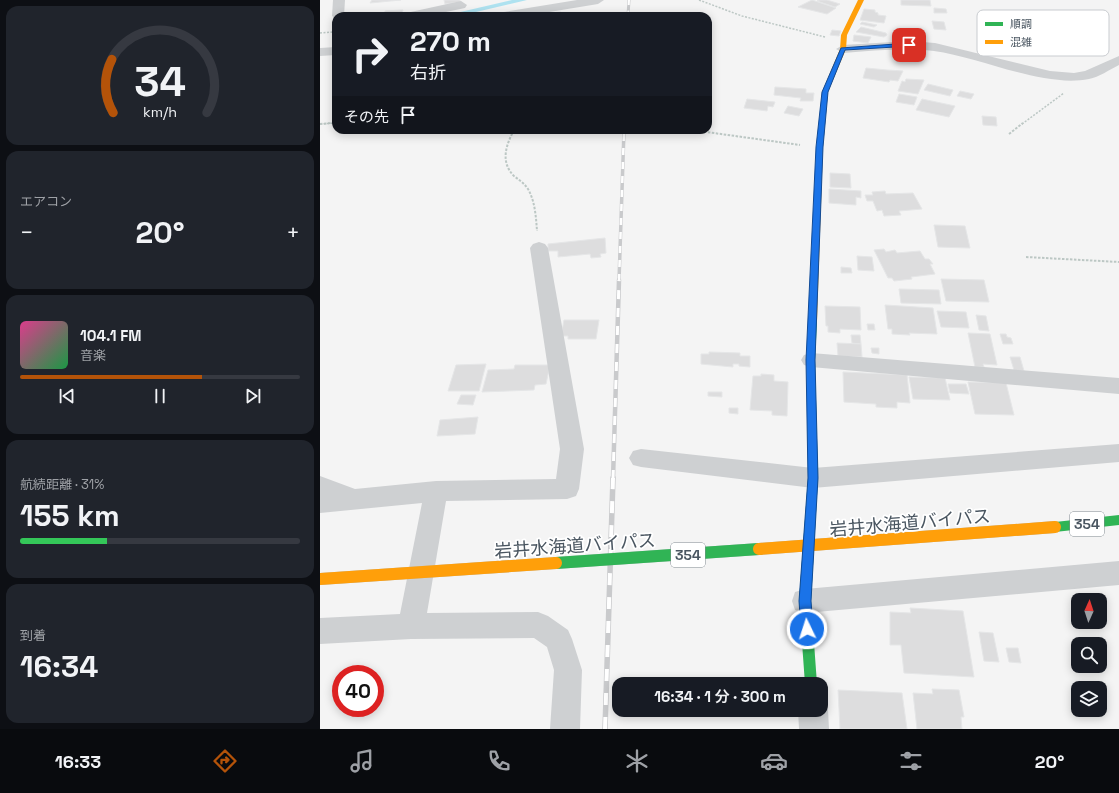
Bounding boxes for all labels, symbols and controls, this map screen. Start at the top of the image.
legend [977,10,1109,56]
text: 順調 [1010,17,1032,31]
text: 270 m [410,23,491,59]
icon: right [344,28,396,80]
pin [892,28,926,62]
icon: arrive [898,34,920,56]
text: 混雑 [1010,35,1032,49]
text: 34 [134,55,186,108]
text: 右折 [410,61,446,84]
text: km/h [143,103,177,121]
icon: arrive [397,104,419,126]
text: その先 [344,107,389,126]
text: エアコン [20,193,72,210]
text: 20° [135,213,185,252]
text: − [20,218,34,246]
text: + [286,218,300,246]
text: 104.1 FM [80,326,142,345]
text: 音楽 [80,347,106,364]
icon: previous [56,385,78,407]
icon: pause [149,385,171,407]
icon: next [242,385,264,407]
text: 航続距離 · 31% [20,476,104,493]
text: 155 km [20,496,120,535]
street label: 岩井水海道バイパス [828,504,991,541]
road number: 354 [1070,512,1104,536]
street label: 岩井水海道バイパス [494,528,656,563]
road number: 354 [671,543,705,567]
north arrow [1071,593,1107,629]
map controls [1071,593,1107,717]
position arrow [786,608,828,650]
text: 到着 [20,627,46,644]
button: search [1071,637,1107,673]
text: 16:34 [20,647,98,686]
speed limit sign: 40 [332,665,384,717]
button: layers [1071,681,1107,717]
text: 16:34 · 1 分 · 300 m [654,687,786,706]
icon: directions [211,747,239,775]
icon: music [348,747,376,775]
icon: phone [485,747,513,775]
icon: climate [623,747,651,775]
icon: car [760,747,788,775]
icon: filters [897,747,925,775]
text: 16:33 [55,750,101,773]
text: 20° [1035,750,1064,773]

